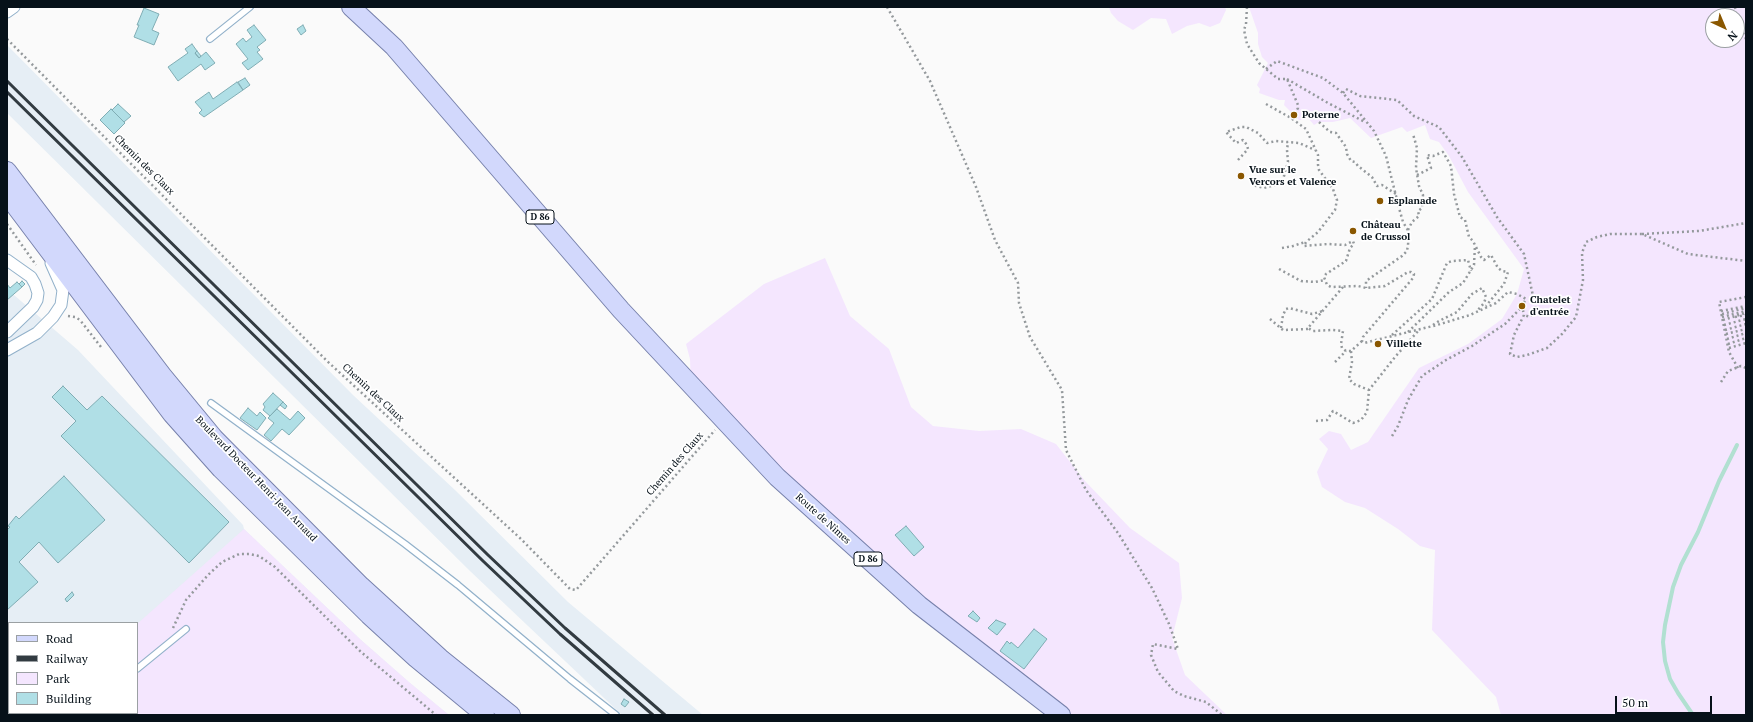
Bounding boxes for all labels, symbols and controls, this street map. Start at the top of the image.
north arrow [1705,8,1745,48]
text: N [1725,28,1741,44]
place label: Poterne [1302,109,1339,121]
marker: Poterne [1289,110,1299,120]
street label: Chemin des Claux [111,132,177,198]
place label: Vue sur le Vercors et Valence [1249,164,1336,188]
marker: Vue sur le Vercors et Valence [1236,171,1246,181]
place label: Esplanade [1388,195,1437,207]
marker: Esplanade [1375,196,1385,206]
road number: D 86 [526,210,554,224]
place label: Château de Crussol [1361,219,1410,242]
marker: Château de Crussol [1348,226,1358,236]
place label: Chatelet d'entrée [1530,294,1571,318]
marker: Chatelet d'entrée [1517,301,1527,311]
place label: Villette [1386,338,1422,350]
marker: Villette [1373,339,1383,349]
street label: Chemin des Claux [340,361,406,425]
street label: Boulevard Docteur Henri-Jean Arnaud [193,414,319,544]
street label: Chemin des Claux [644,430,706,498]
street label: Route de Nîmes [793,491,853,547]
road number: D 86 [854,552,882,566]
legend [8,622,138,714]
text: Road [46,631,73,646]
text: Railway [46,651,88,666]
text: Park [46,671,70,686]
scale bar [1617,688,1714,714]
text: Building [46,691,91,706]
text: 50 m [1622,695,1648,710]

